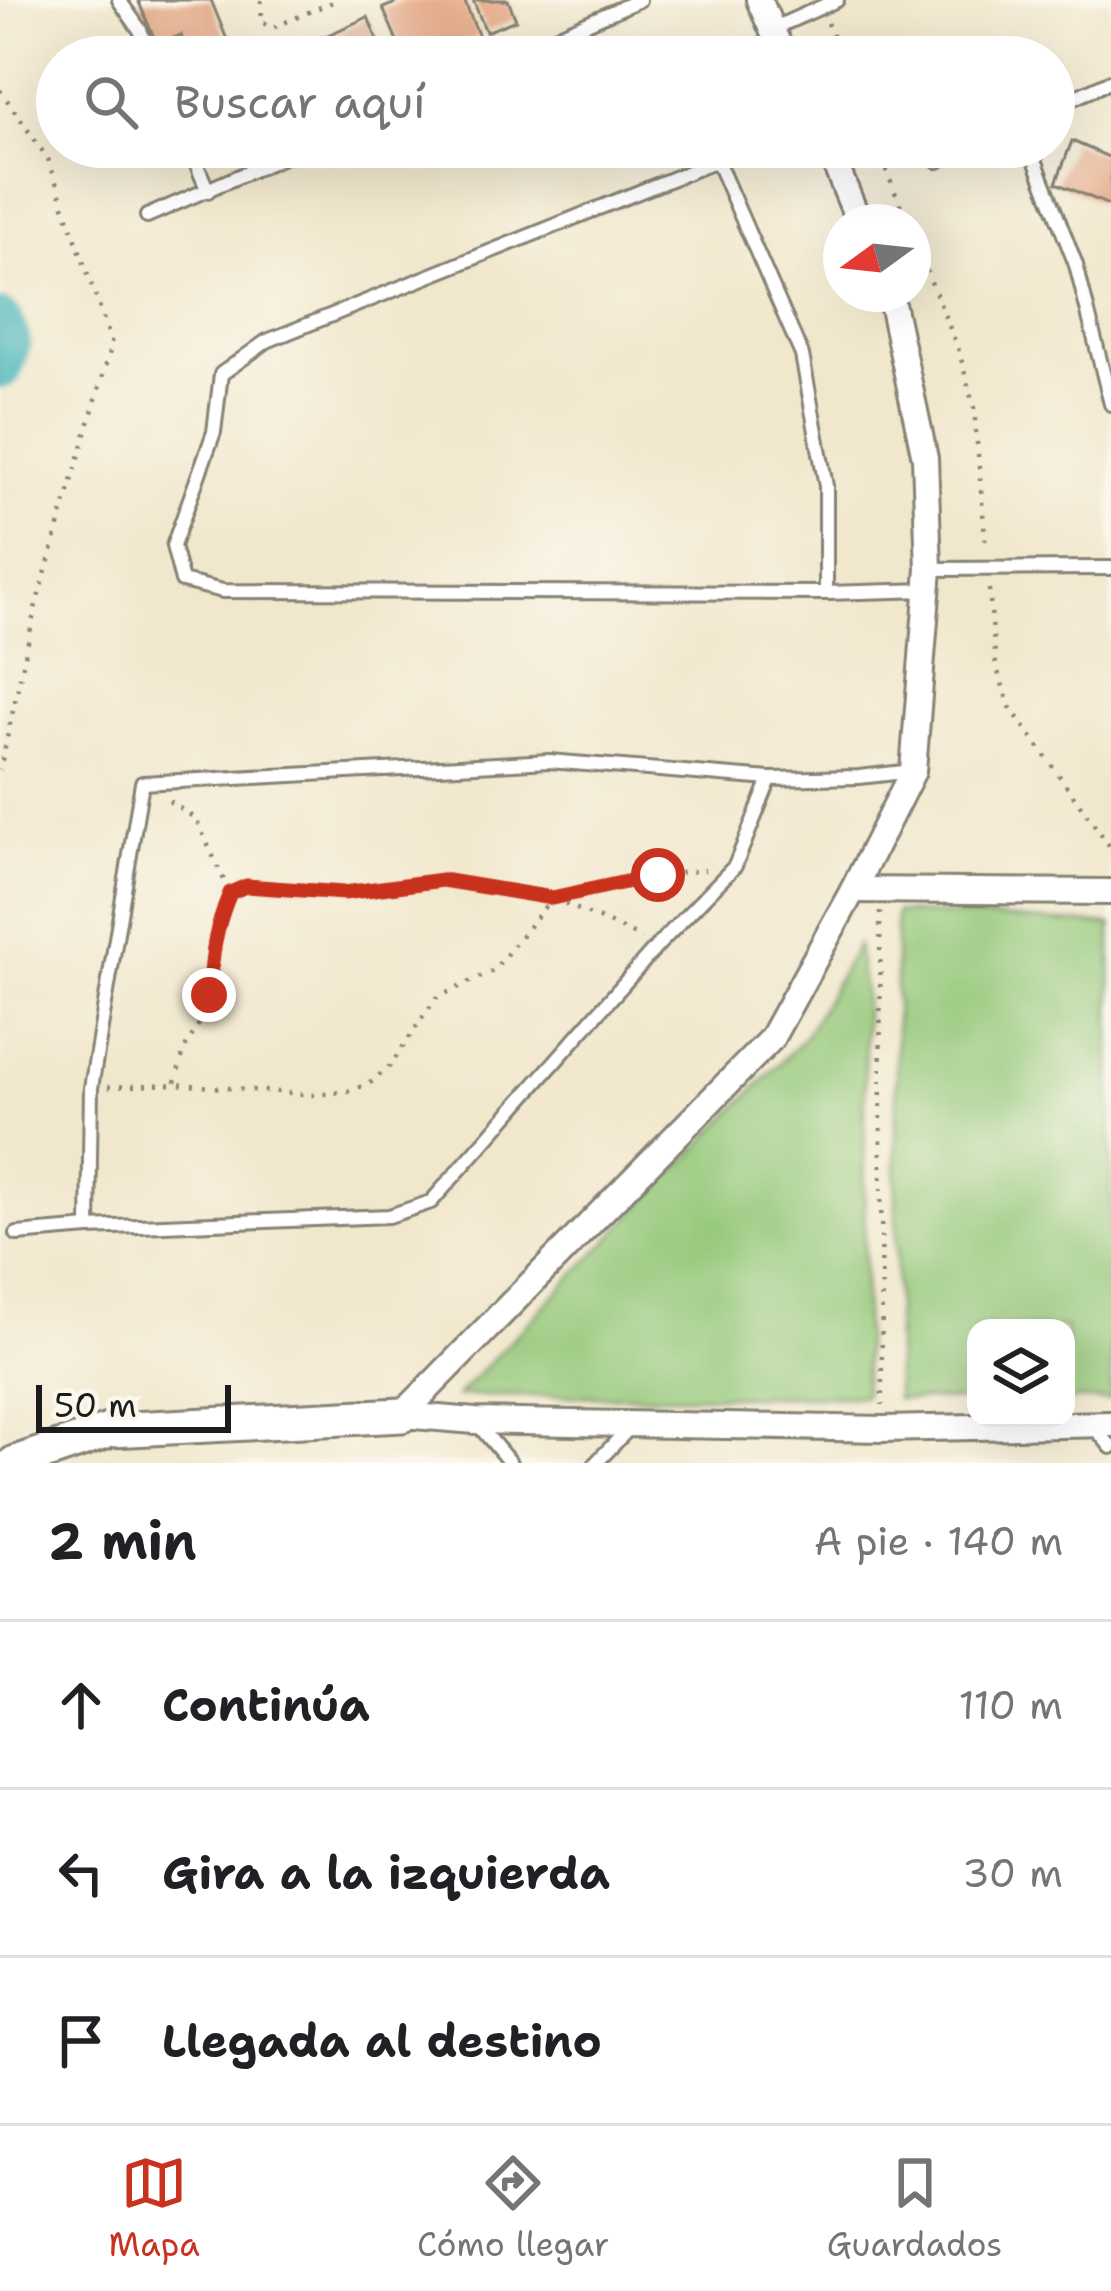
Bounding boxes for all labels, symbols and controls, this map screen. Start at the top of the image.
search box [36,36,1075,168]
icon: search [78,69,144,135]
text: Buscar aquí [174,72,426,132]
north arrow [823,204,931,312]
route start [631,848,685,902]
route end [182,968,236,1022]
map controls [967,1319,1075,1427]
button: layers [967,1319,1075,1427]
scale bar [36,1379,231,1432]
text: 50 m [54,1383,137,1428]
text: 2 min [48,1507,197,1575]
text: A pie · 140 m [814,1515,1063,1567]
icon: ahead [48,1672,114,1738]
text: Continúa [162,1675,370,1735]
text: 110 m [959,1679,1063,1731]
icon: left [48,1840,114,1906]
text: Gira a la izquierda [162,1843,610,1903]
text: 30 m [962,1847,1063,1899]
icon: arrive [48,2008,114,2074]
text: Llegada al destino [162,2011,602,2071]
tab: Mapa [109,2150,200,2267]
tab: Cómo llegar [417,2150,609,2267]
tab: Guardados [827,2150,1002,2267]

